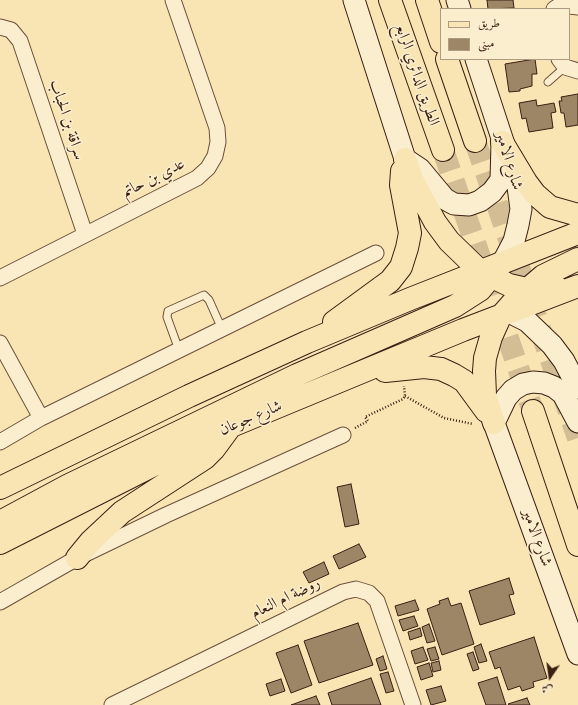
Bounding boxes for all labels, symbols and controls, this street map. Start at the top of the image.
legend [440,8,570,60]
text: طريق [478,16,500,31]
street label: الطريق الدائري الرابع [390,21,442,129]
text: مبنى [478,36,494,51]
street label: سراقة بن الحباب [44,77,88,163]
street label: شارع الامير [490,130,526,192]
street label: عدي بن حاتم [119,155,189,203]
street label: شارع جوعان [217,397,285,441]
street label: شارع الامير [517,507,555,569]
street label: روضة ام النعام [248,574,324,624]
north arrow [530,657,570,697]
text: ش [540,681,554,697]

